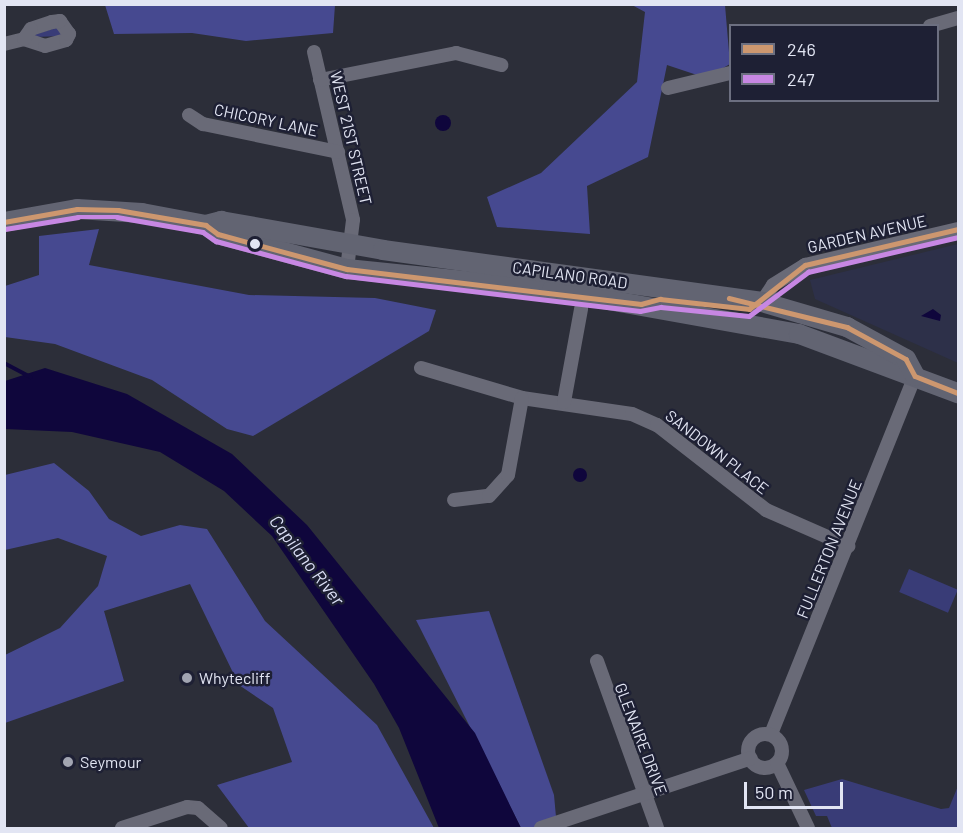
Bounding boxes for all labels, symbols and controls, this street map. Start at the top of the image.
legend [729,24,939,102]
text: 246 [787,38,816,60]
text: 247 [787,68,815,90]
street label: WEST 21ST STREET [326,69,376,207]
street label: CHICORY LANE [212,100,320,140]
street label: GARDEN AVENUE [806,211,928,257]
unlabelled marker [249,238,261,250]
street label: CAPILANO ROAD [511,257,629,293]
street label: SANDOWN PLACE [662,406,772,498]
street label: FULLERTON AVENUE [792,477,866,621]
water label: Capilano River [265,511,349,609]
place label: Whytecliff [199,668,270,688]
marker: Whytecliff [180,671,194,685]
street label: GLENAIRE DRIVE [611,680,671,798]
place label: Seymour [80,752,141,772]
marker: Seymour [61,755,75,769]
scale bar [747,770,846,808]
text: 50 m [755,781,793,803]

